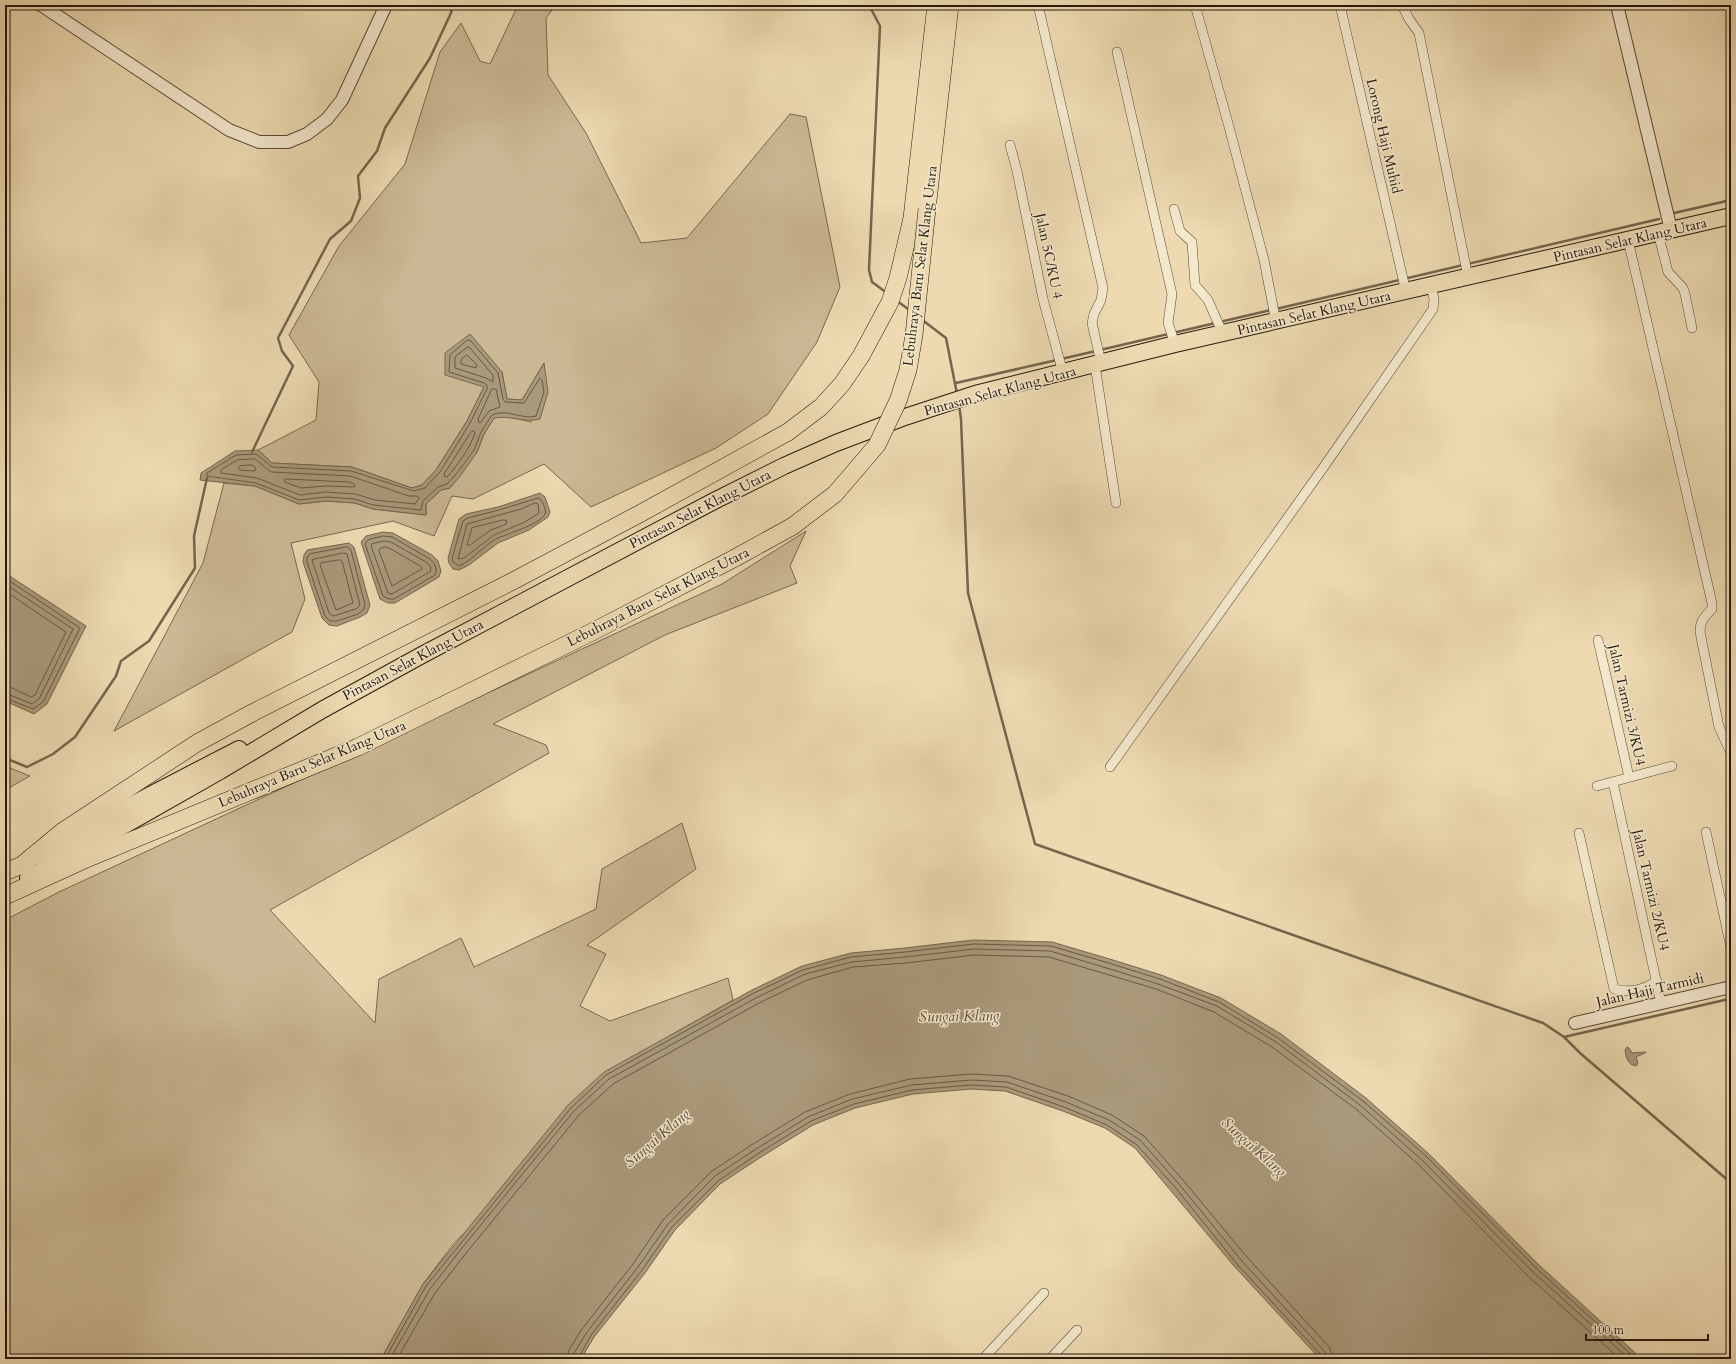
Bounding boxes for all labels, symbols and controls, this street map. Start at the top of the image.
street label: Lorong Haji Muhid [1362,77,1407,196]
street label: Lebuhraya Baru Selat Klang Utara [898,165,942,367]
street label: Jalan 5C/KU 4 [1030,209,1067,301]
street label: Pintasan Selat Klang Utara [1551,213,1709,267]
street label: Pintasan Selat Klang Utara [1235,286,1393,340]
street label: Pintasan Selat Klang Utara [922,362,1078,420]
street label: Pintasan Selat Klang Utara [626,465,774,553]
street label: Lebuhraya Baru Selat Klang Utara [564,543,752,651]
street label: Pintasan Selat Klang Utara [339,615,487,705]
street label: Jalan Tarmizi 3/KU4 [1603,641,1650,768]
street label: Lebuhraya Baru Selat Klang Utara [215,716,409,812]
street label: Jalan Tarmizi 2/KU4 [1627,826,1674,953]
street label: Jalan Haji Tarmidi [1592,968,1706,1012]
water label: Sungai Klang [919,1005,1000,1027]
water label: Sungai Klang [620,1104,694,1172]
water label: Sungai Klang [1217,1113,1291,1182]
scale bar [1586,1316,1708,1342]
text: 100 m [1592,1322,1625,1338]

